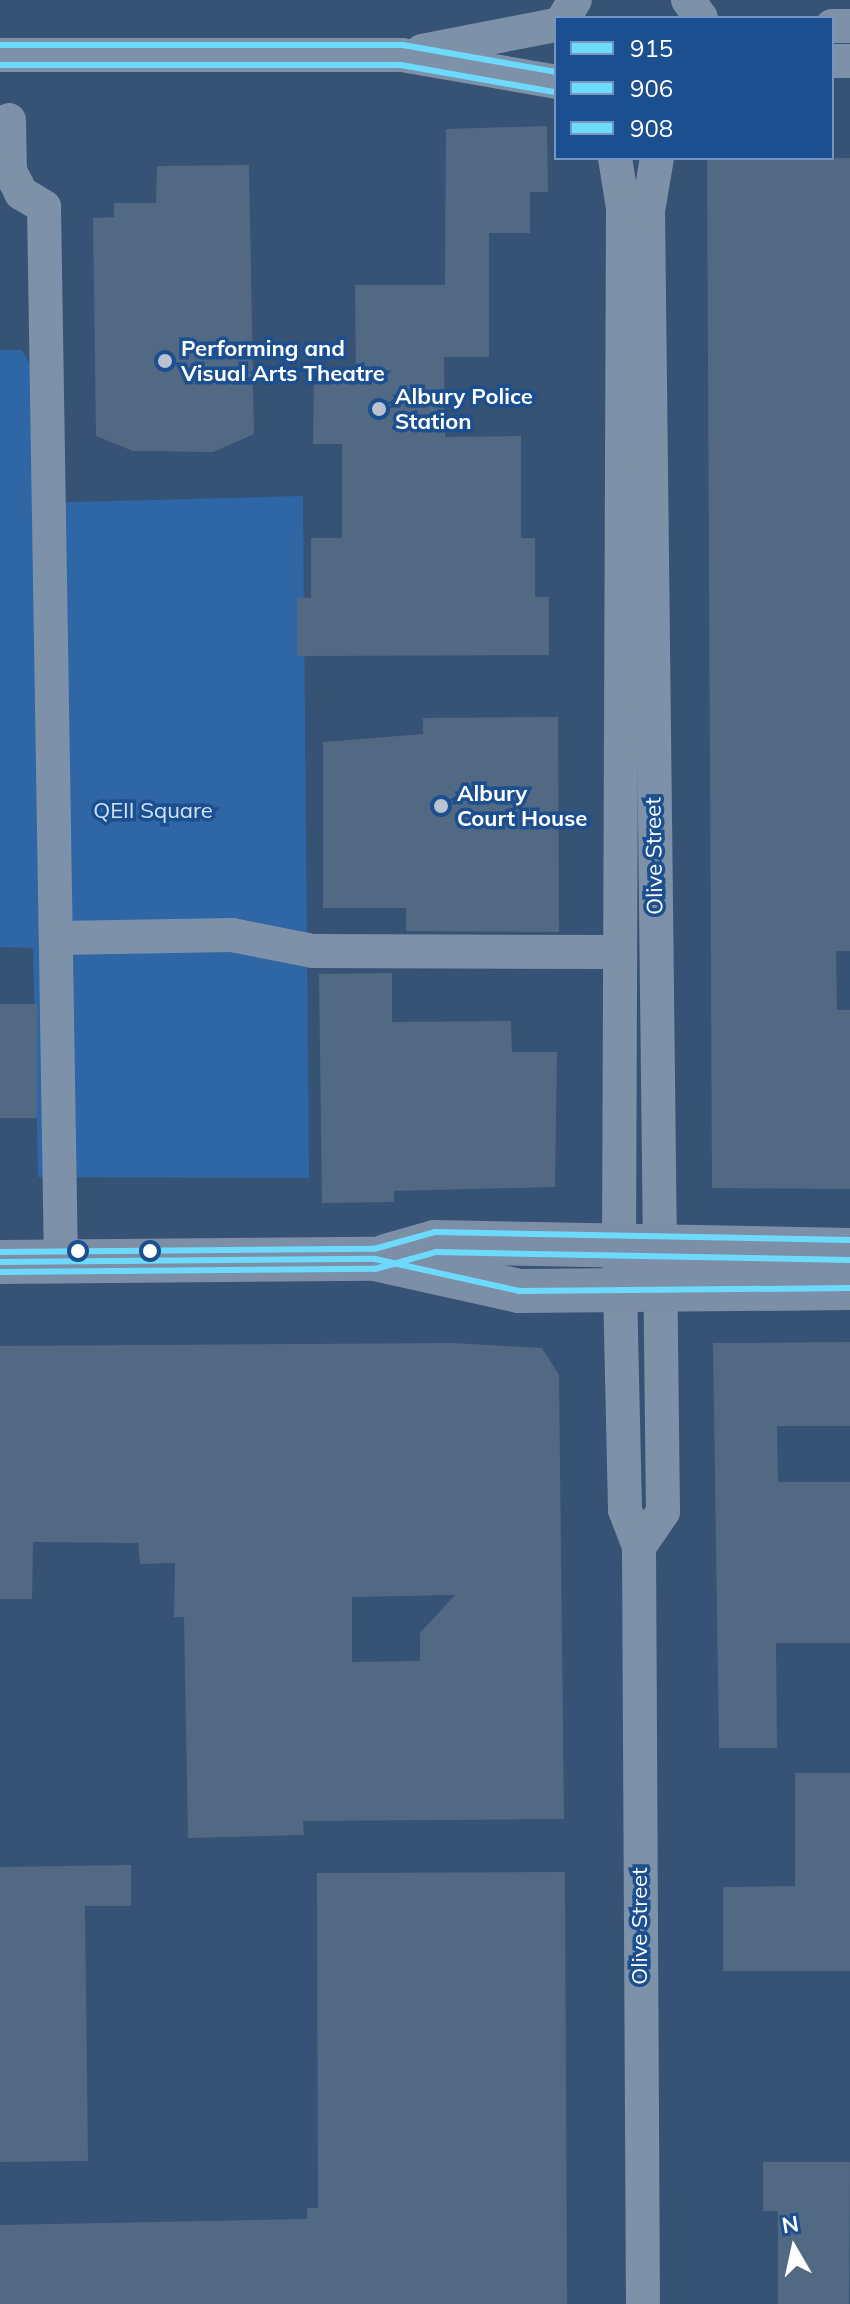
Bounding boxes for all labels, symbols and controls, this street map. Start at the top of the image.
legend [554,16,834,160]
text: 915 [630,33,673,63]
text: 906 [630,73,673,103]
text: 908 [630,113,673,143]
place label: Performing and Visual Arts Theatre [181,335,385,386]
marker: Performing and Visual Arts Theatre [156,352,174,370]
place label: Albury Police Station [395,383,533,434]
marker: Albury Police Station [370,400,388,418]
place label: Albury Court House [457,780,587,832]
marker: Albury Court House [432,797,450,815]
street label: Olive Street [640,797,668,915]
park label: QEII Square [93,798,213,824]
unlabelled marker [70,1243,86,1259]
unlabelled marker [142,1243,158,1259]
street label: Olive Street [627,1867,653,1985]
north arrow [754,2208,834,2288]
text: N [780,2209,801,2239]

